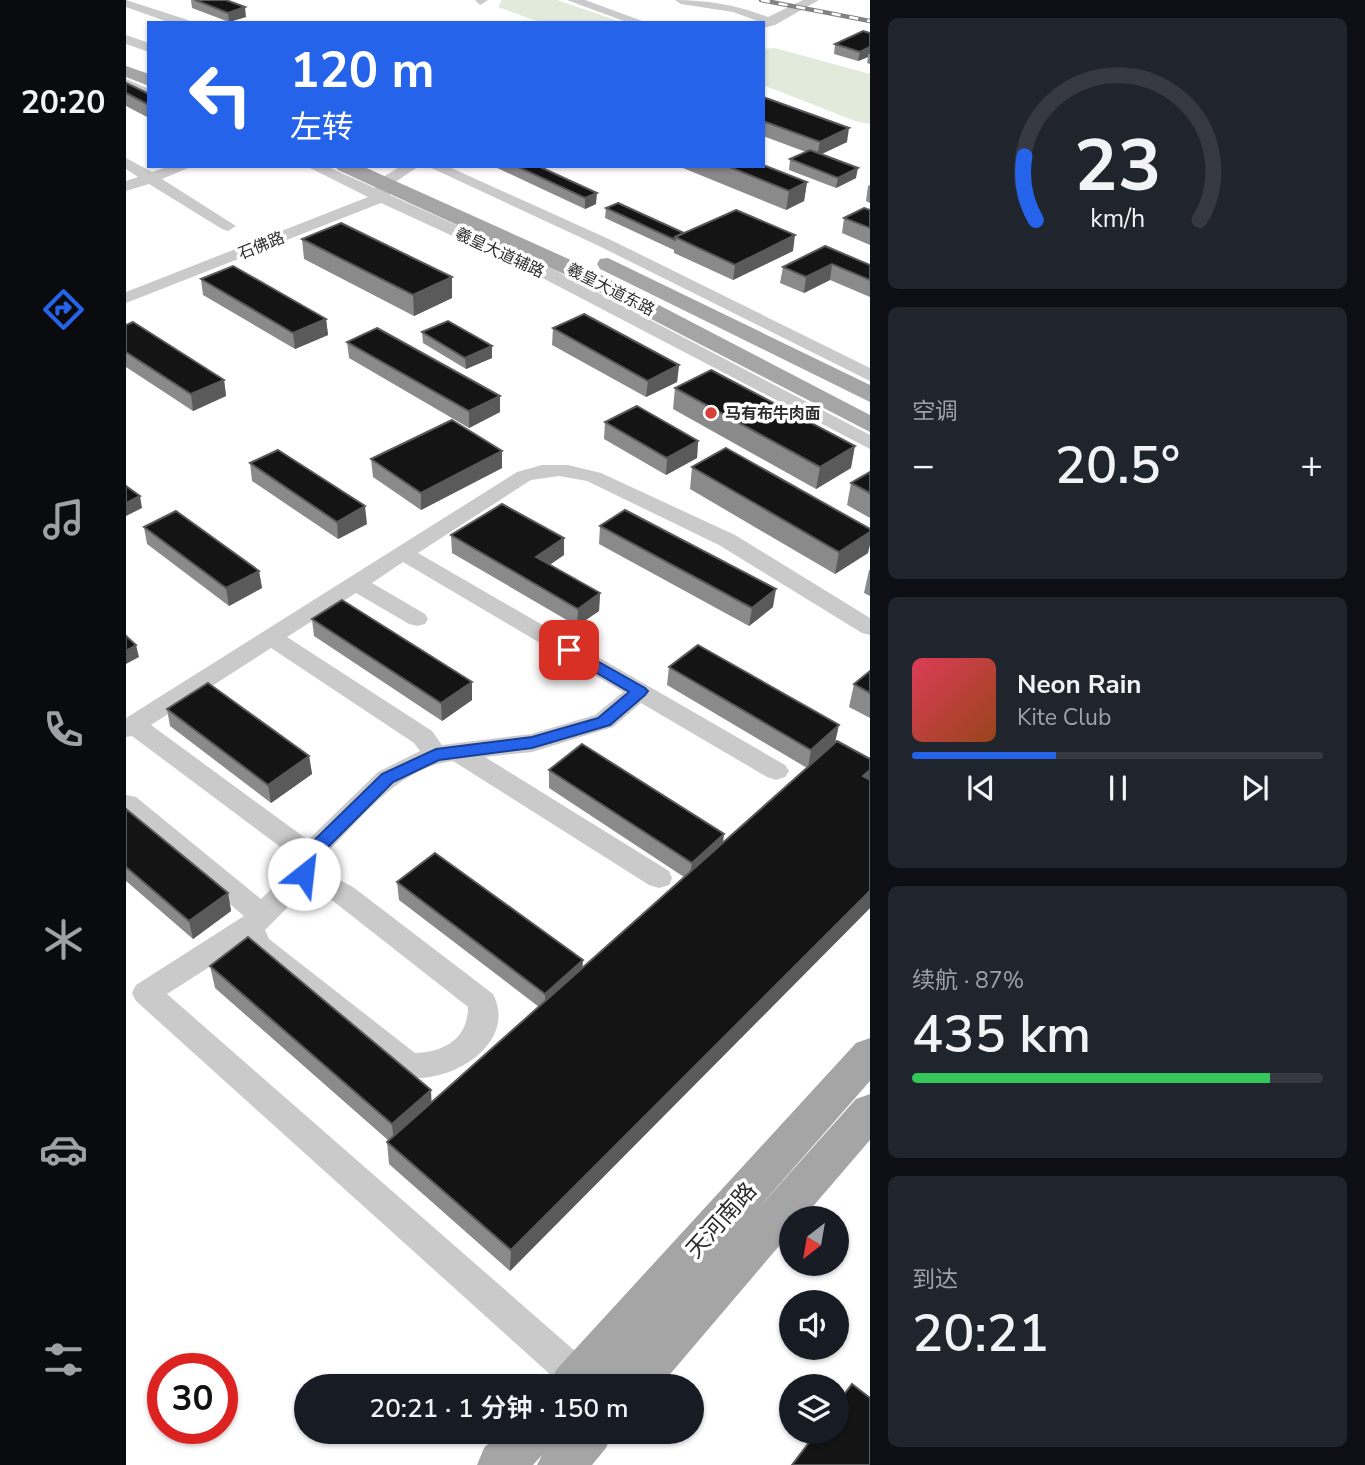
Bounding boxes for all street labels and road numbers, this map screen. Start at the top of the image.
street label: 羲皇大道辅路 [451,223,548,283]
street label: 石佛路 [235,227,288,265]
street label: 羲皇大道东路 [563,258,658,321]
street label: 天河南路 [679,1176,764,1265]

